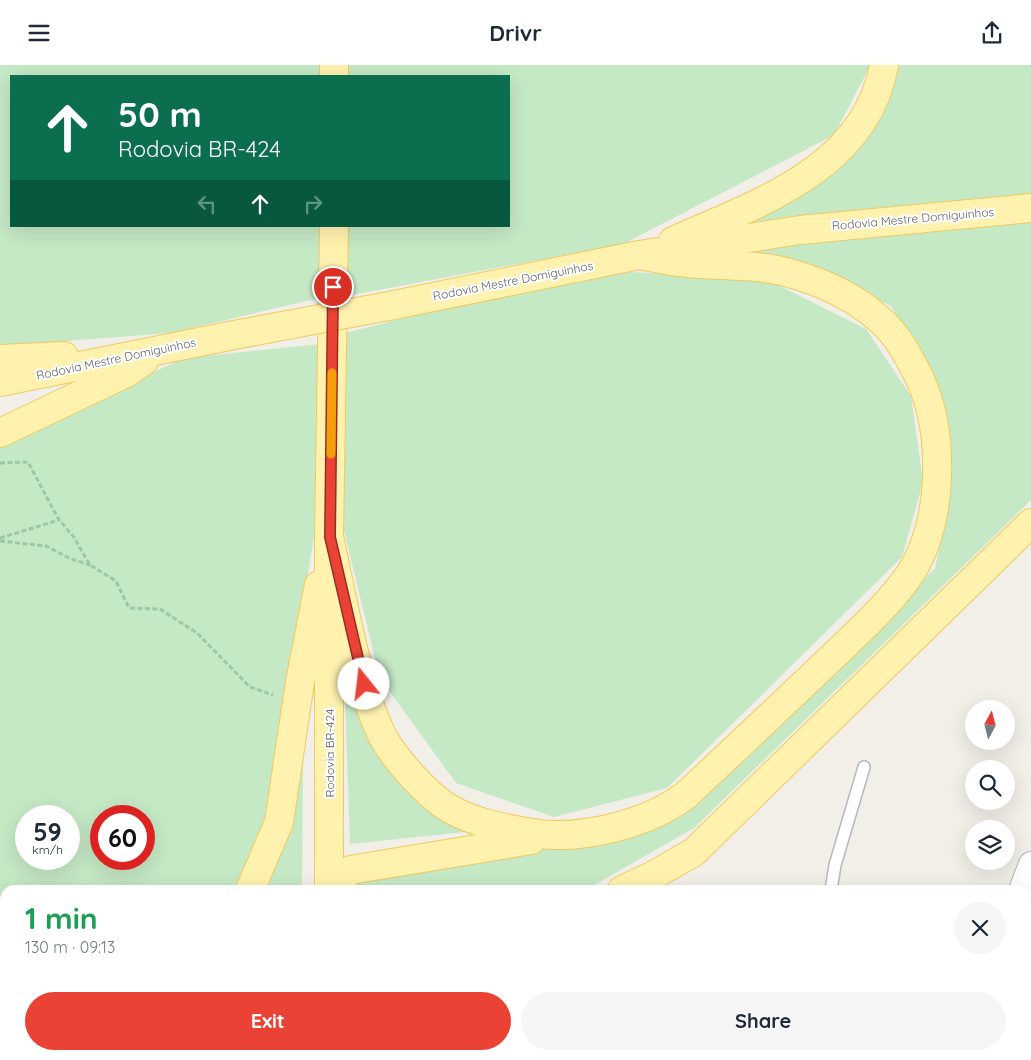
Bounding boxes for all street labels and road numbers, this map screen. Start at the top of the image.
street label: Rodovia Mestre Domiguinhos [831,204,995,233]
street label: Rodovia Mestre Domiguinhos [432,258,595,303]
street label: Rodovia Mestre Domiguinhos [35,334,197,383]
street label: Rodovia BR-424 [322,709,337,797]

